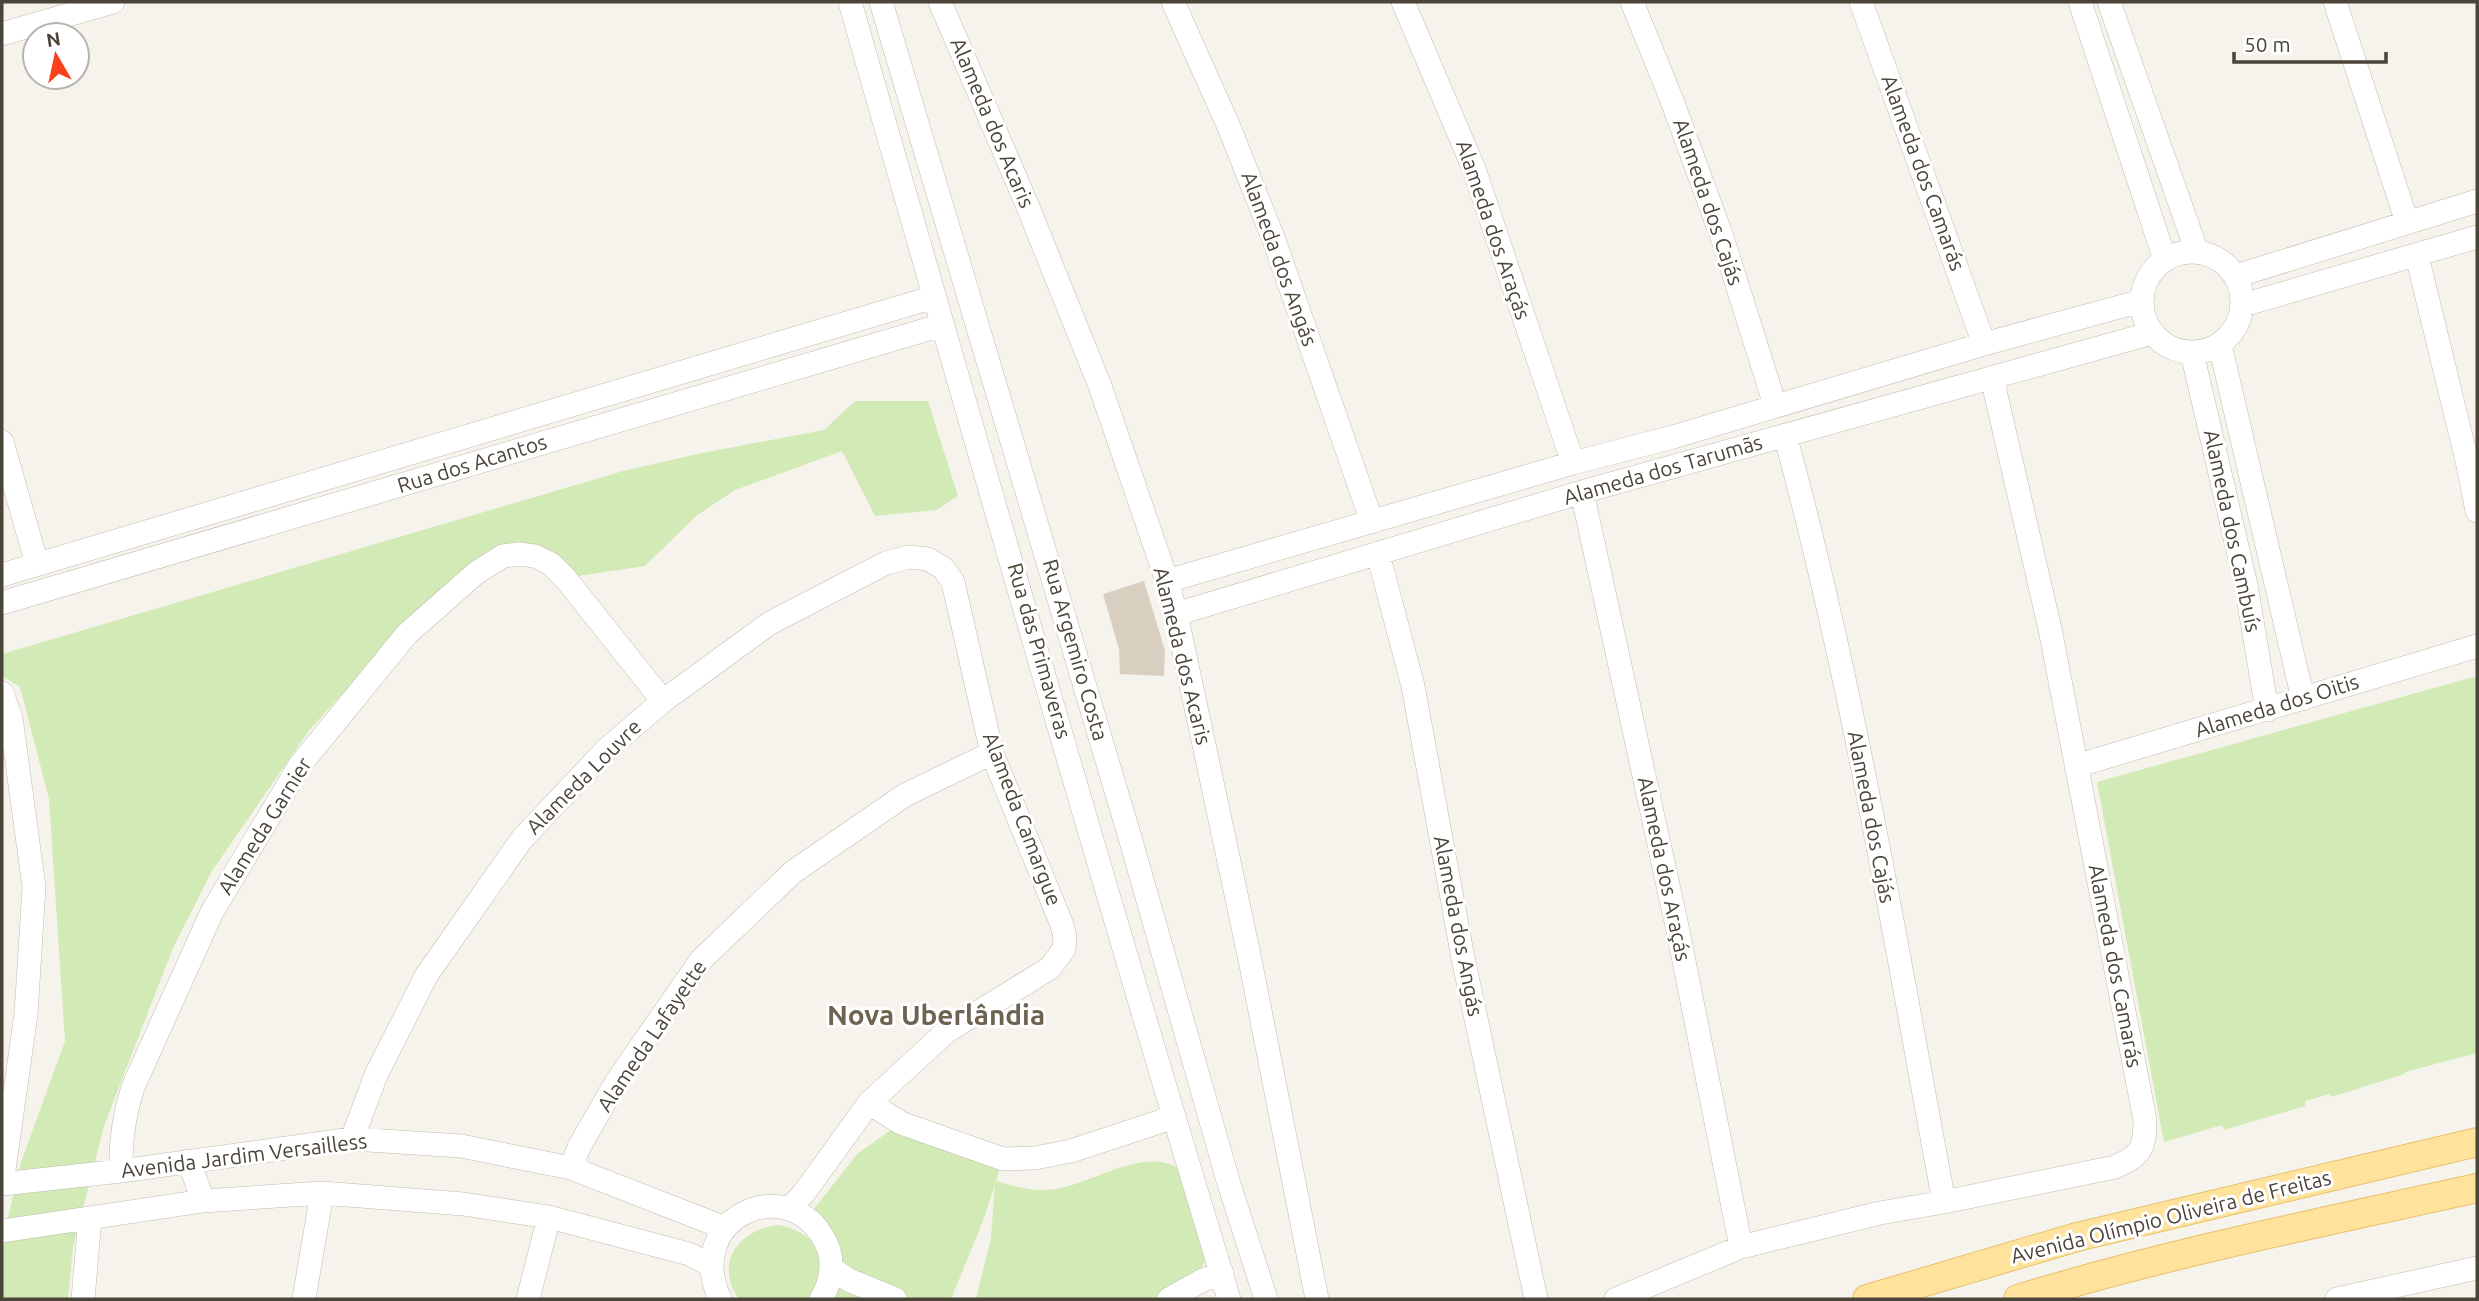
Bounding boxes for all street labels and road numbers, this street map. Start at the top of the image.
street label: Alameda dos Acaris [946,34,1040,211]
street label: Alameda dos Camarás [1877,72,1971,274]
street label: Alameda dos Cajás [1669,115,1749,288]
street label: Alameda dos Araçás [1452,137,1536,322]
street label: Alameda dos Angás [1237,168,1323,349]
street label: Alameda dos Cambuís [2200,427,2266,634]
street label: Rua dos Acantos [394,429,549,497]
street label: Alameda dos Tarumãs [1561,429,1765,509]
street label: Rua Argemiro Costa [1039,556,1113,743]
street label: Rua das Primaveras [1003,560,1077,741]
street label: Alameda dos Acaris [1149,564,1217,747]
street label: Alameda dos Oitis [2192,669,2361,741]
street label: Alameda Louvre [521,714,646,839]
street label: Alameda Camargue [979,729,1067,909]
street label: Alameda dos Cajás [1844,729,1900,905]
street label: Alameda Garnier [212,753,316,898]
street label: Alameda dos Araçás [1634,774,1696,963]
street label: Alameda dos Angás [1430,833,1488,1018]
street label: Alameda dos Camarás [2084,862,2147,1069]
street label: Alameda Lafayette [592,955,711,1116]
street label: Avenida Jardim Versailless [120,1128,368,1182]
street label: Avenida Olímpio Oliveira de Freitas [2008,1165,2333,1267]

